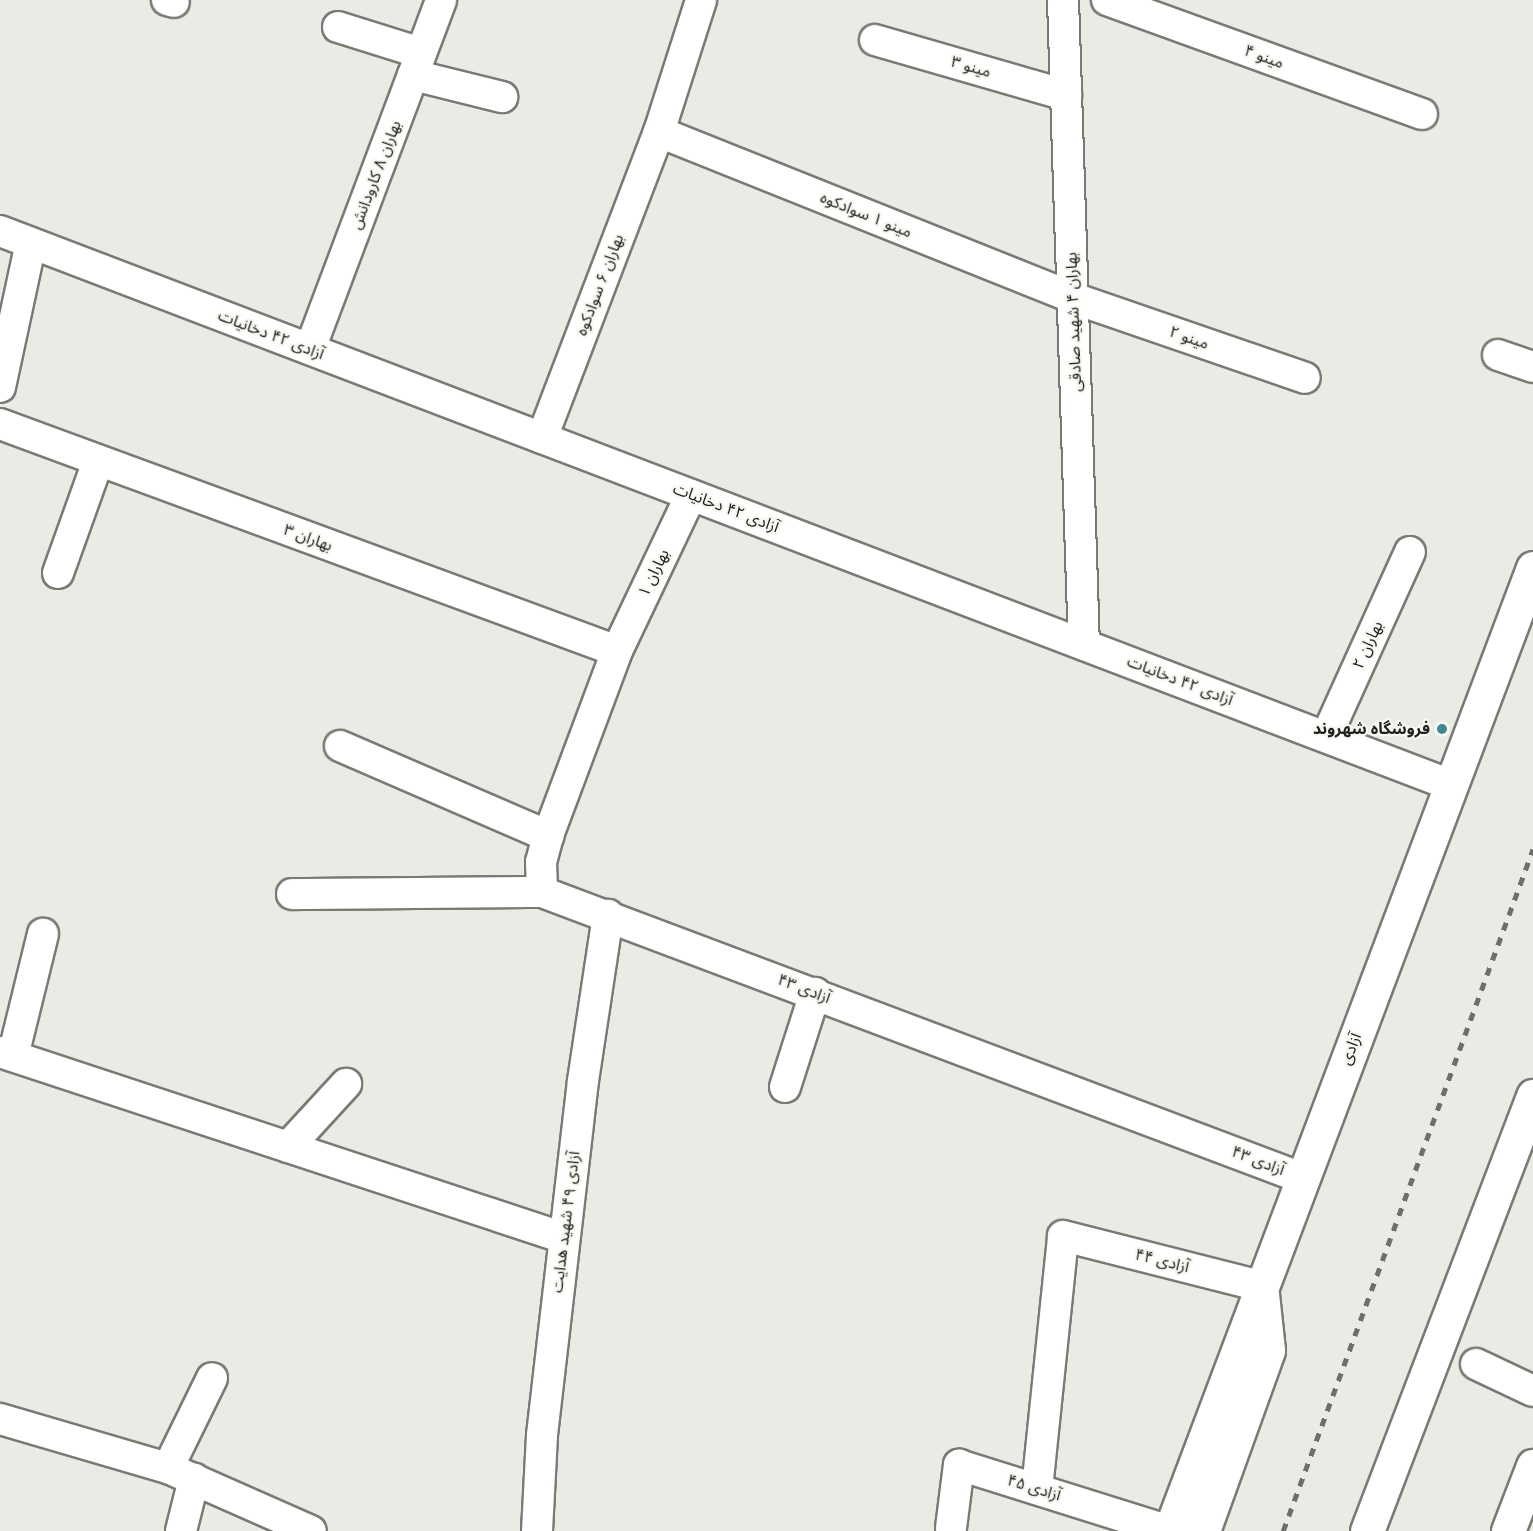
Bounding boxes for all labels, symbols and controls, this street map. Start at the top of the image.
street label: مینو ۴ [1242,41,1286,73]
street label: مینو ۳ [949,52,993,82]
street label: بهاران ۸ کارودانش [346,118,406,232]
street label: مینو ۱ سوادکوه [817,188,915,242]
street label: بهاران ۶ سوادکوه [572,232,628,338]
street label: بهاران ۴ شهید صادقی [1062,252,1086,392]
street label: آزادی ۴۲ دخانیات [215,306,327,364]
street label: مینو ۲ [1167,322,1211,354]
street label: آزادی ۴۲ دخانیات [670,479,782,537]
street label: بهاران ۳ [281,520,335,556]
street label: بهاران ۱ [634,546,674,600]
street label: بهاران ۲ [1349,618,1387,672]
street label: آزادی ۴۲ دخانیات [1124,652,1236,710]
place label: فروشگاه شهروند [1313,719,1430,739]
marker: فروشگاه شهروند [1435,722,1449,736]
street label: آزادی ۴۳ [775,970,833,1008]
street label: آزادی [1336,1030,1366,1068]
street label: آزادی ۴۳ [1229,1142,1287,1180]
street label: آزادی ۴۹ شهید هدایت [548,1150,584,1294]
street label: آزادی ۴۴ [1133,1245,1191,1277]
street label: آزادی ۴۵ [1005,1471,1063,1505]

